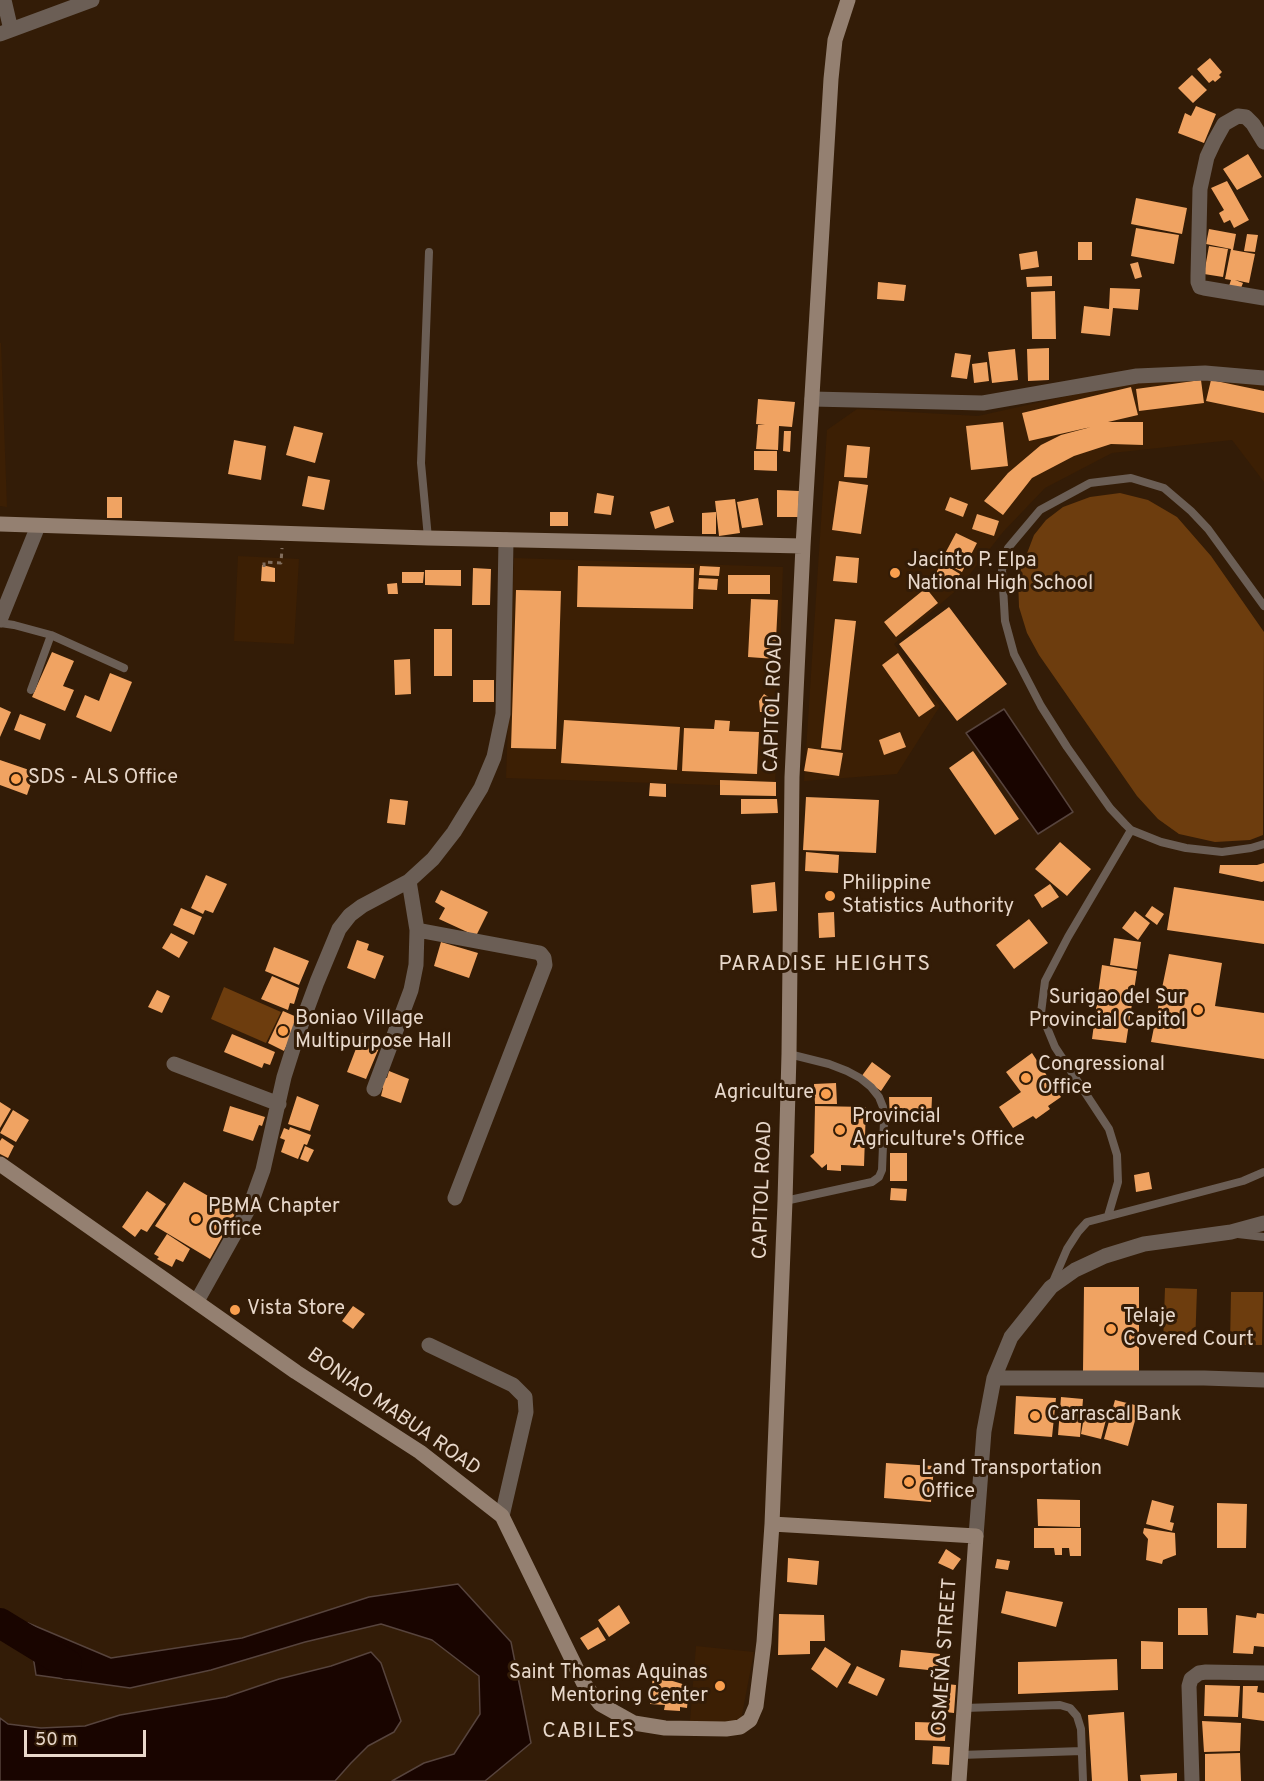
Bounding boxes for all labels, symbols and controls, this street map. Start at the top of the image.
place label: Jacinto P. Elpa National High School [907,550,1093,597]
marker: Jacinto P. Elpa National High School [888,566,902,580]
street label: CAPITOL ROAD [761,633,789,773]
place label: SDS - ALS Office [28,767,178,791]
marker: SDS - ALS Office [9,772,23,786]
place label: Philippine Statistics Authority [842,873,1014,920]
marker: Philippine Statistics Authority [823,889,837,903]
district label: PARADISE HEIGHTS [718,953,932,979]
place label: Surigao del Sur Provincial Capitol [1029,987,1186,1034]
marker: Surigao del Sur Provincial Capitol [1191,1003,1205,1017]
place label: Boniao Village Multipurpose Hall [295,1008,452,1055]
marker: Boniao Village Multipurpose Hall [276,1024,290,1038]
place label: Congressional Office [1038,1054,1165,1101]
marker: Congressional Office [1019,1071,1033,1085]
place label: Agriculture [714,1082,814,1106]
marker: Agriculture [819,1087,833,1101]
place label: Provincial Agriculture's Office [852,1106,1025,1153]
street label: CAPITOL ROAD [750,1120,778,1260]
marker: Provincial Agriculture's Office [833,1123,847,1137]
place label: PBMA Chapter Office [208,1196,340,1243]
marker: PBMA Chapter Office [189,1212,203,1226]
place label: Vista Store [247,1298,345,1322]
marker: Vista Store [228,1303,242,1317]
place label: Telaje Covered Court [1123,1306,1254,1353]
marker: Telaje Covered Court [1104,1322,1118,1336]
street label: BONIAO MABUA ROAD [302,1344,484,1482]
place label: Carrascal Bank [1047,1404,1182,1428]
marker: Carrascal Bank [1028,1409,1042,1423]
place label: Land Transportation Office [921,1458,1102,1505]
marker: Land Transportation Office [902,1475,916,1489]
street label: OSMEÑA STREET [929,1577,963,1737]
place label: Saint Thomas Aquinas Mentoring Center [509,1662,708,1709]
marker: Saint Thomas Aquinas Mentoring Center [713,1679,727,1693]
scale bar [27,1718,148,1756]
district label: CABILES [542,1720,636,1746]
text: 50 m [35,1729,77,1752]

